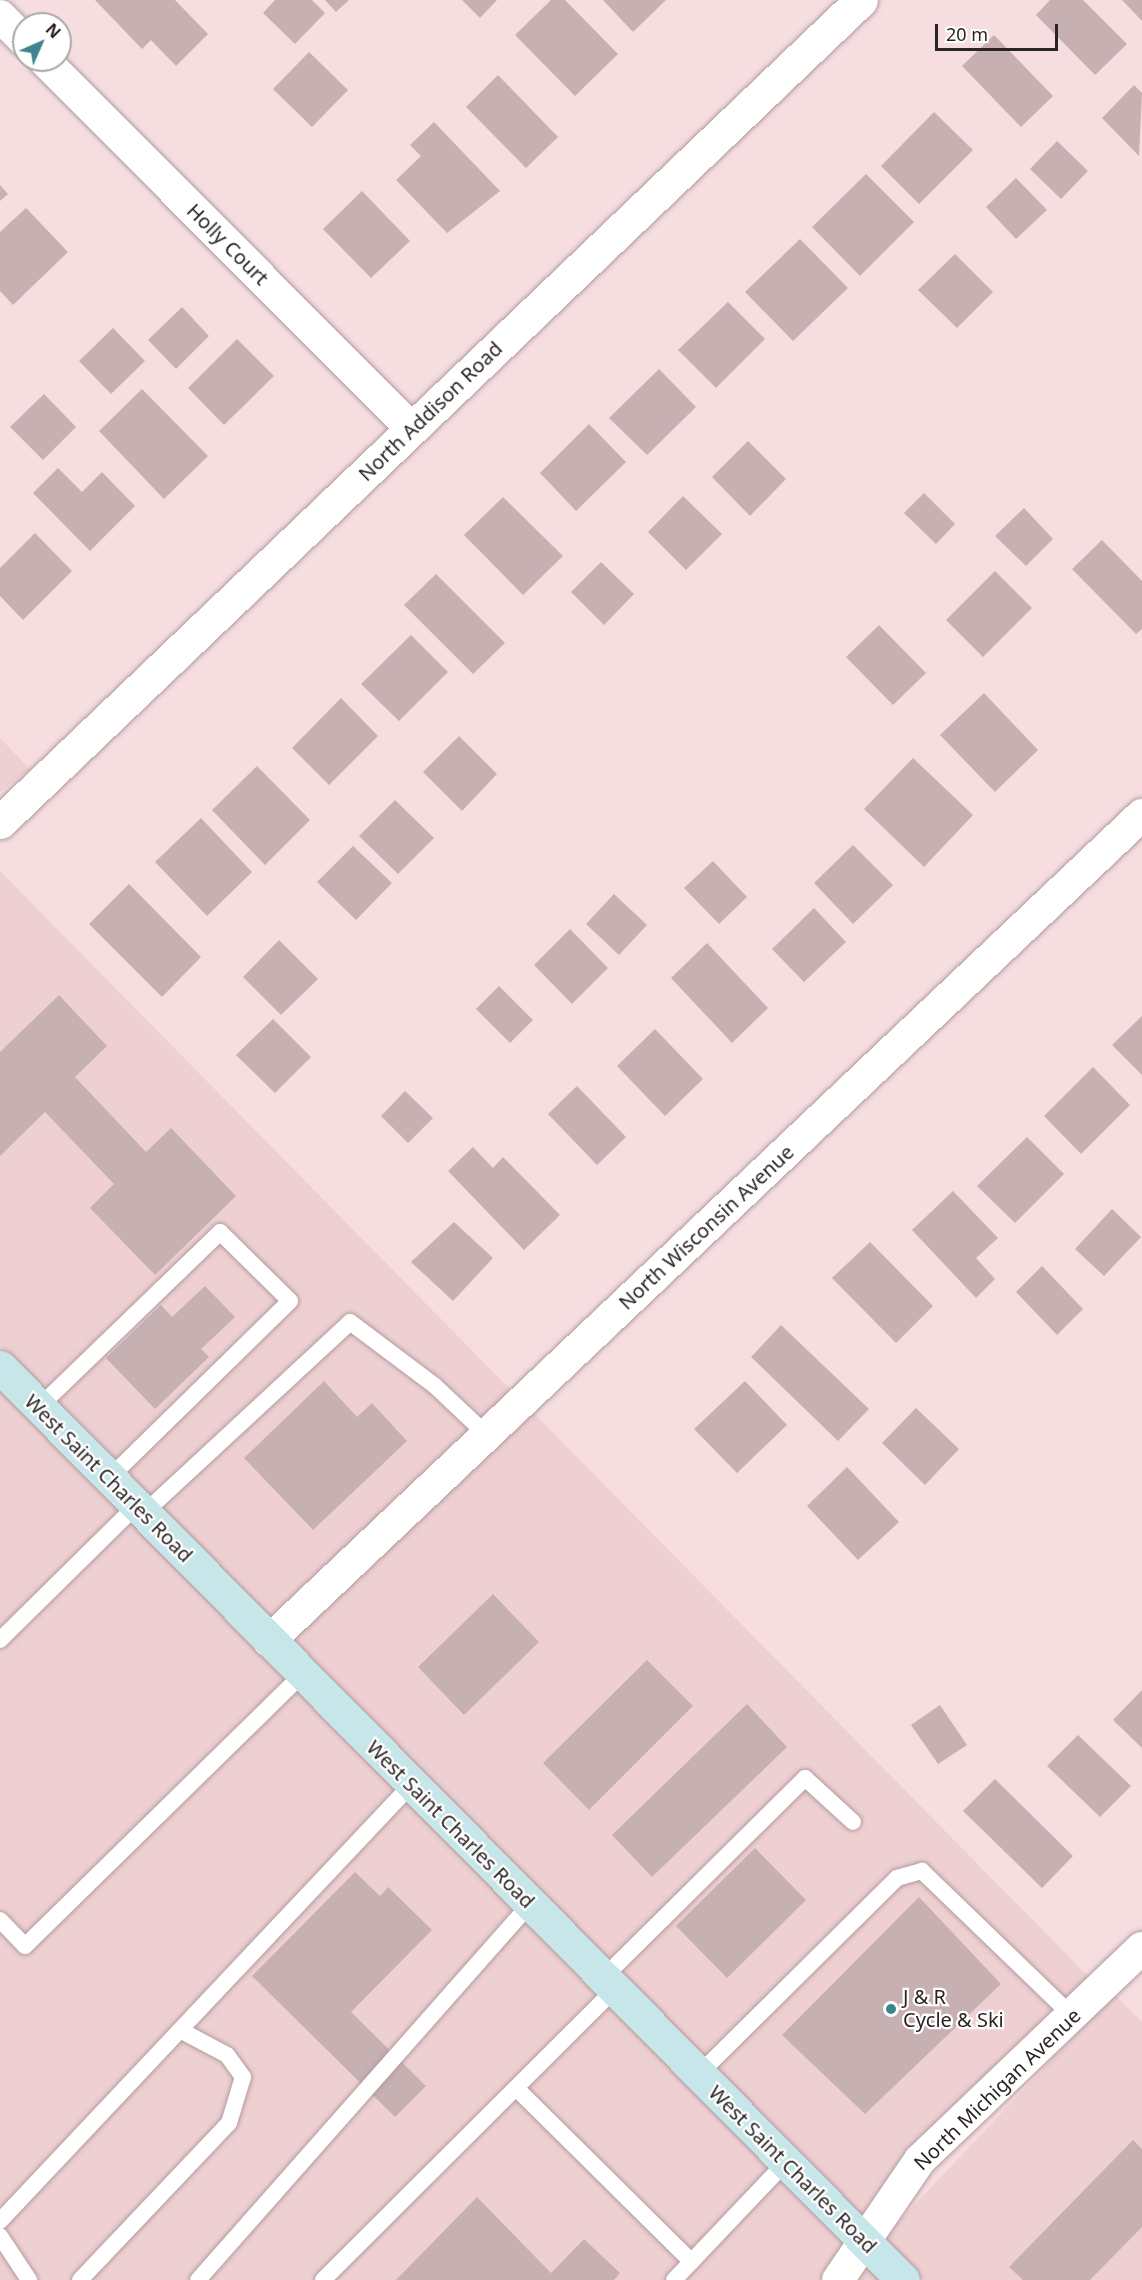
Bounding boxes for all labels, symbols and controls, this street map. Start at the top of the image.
north arrow [12,12,72,72]
scale bar [938,12,1061,50]
text: N [41,18,66,43]
text: 20 m [946,22,988,46]
street label: Holly Court [182,198,274,290]
street label: North Addison Road [353,336,507,486]
street label: North Wisconsin Avenue [614,1140,798,1314]
street label: West Saint Charles Road [20,1389,198,1567]
street label: West Saint Charles Road [362,1735,540,1913]
place label: J & R Cycle & Ski [903,1985,1004,2032]
marker: J & R Cycle & Ski [884,2002,898,2016]
street label: North Michigan Avenue [909,2003,1085,2175]
street label: West Saint Charles Road [704,2080,882,2258]

